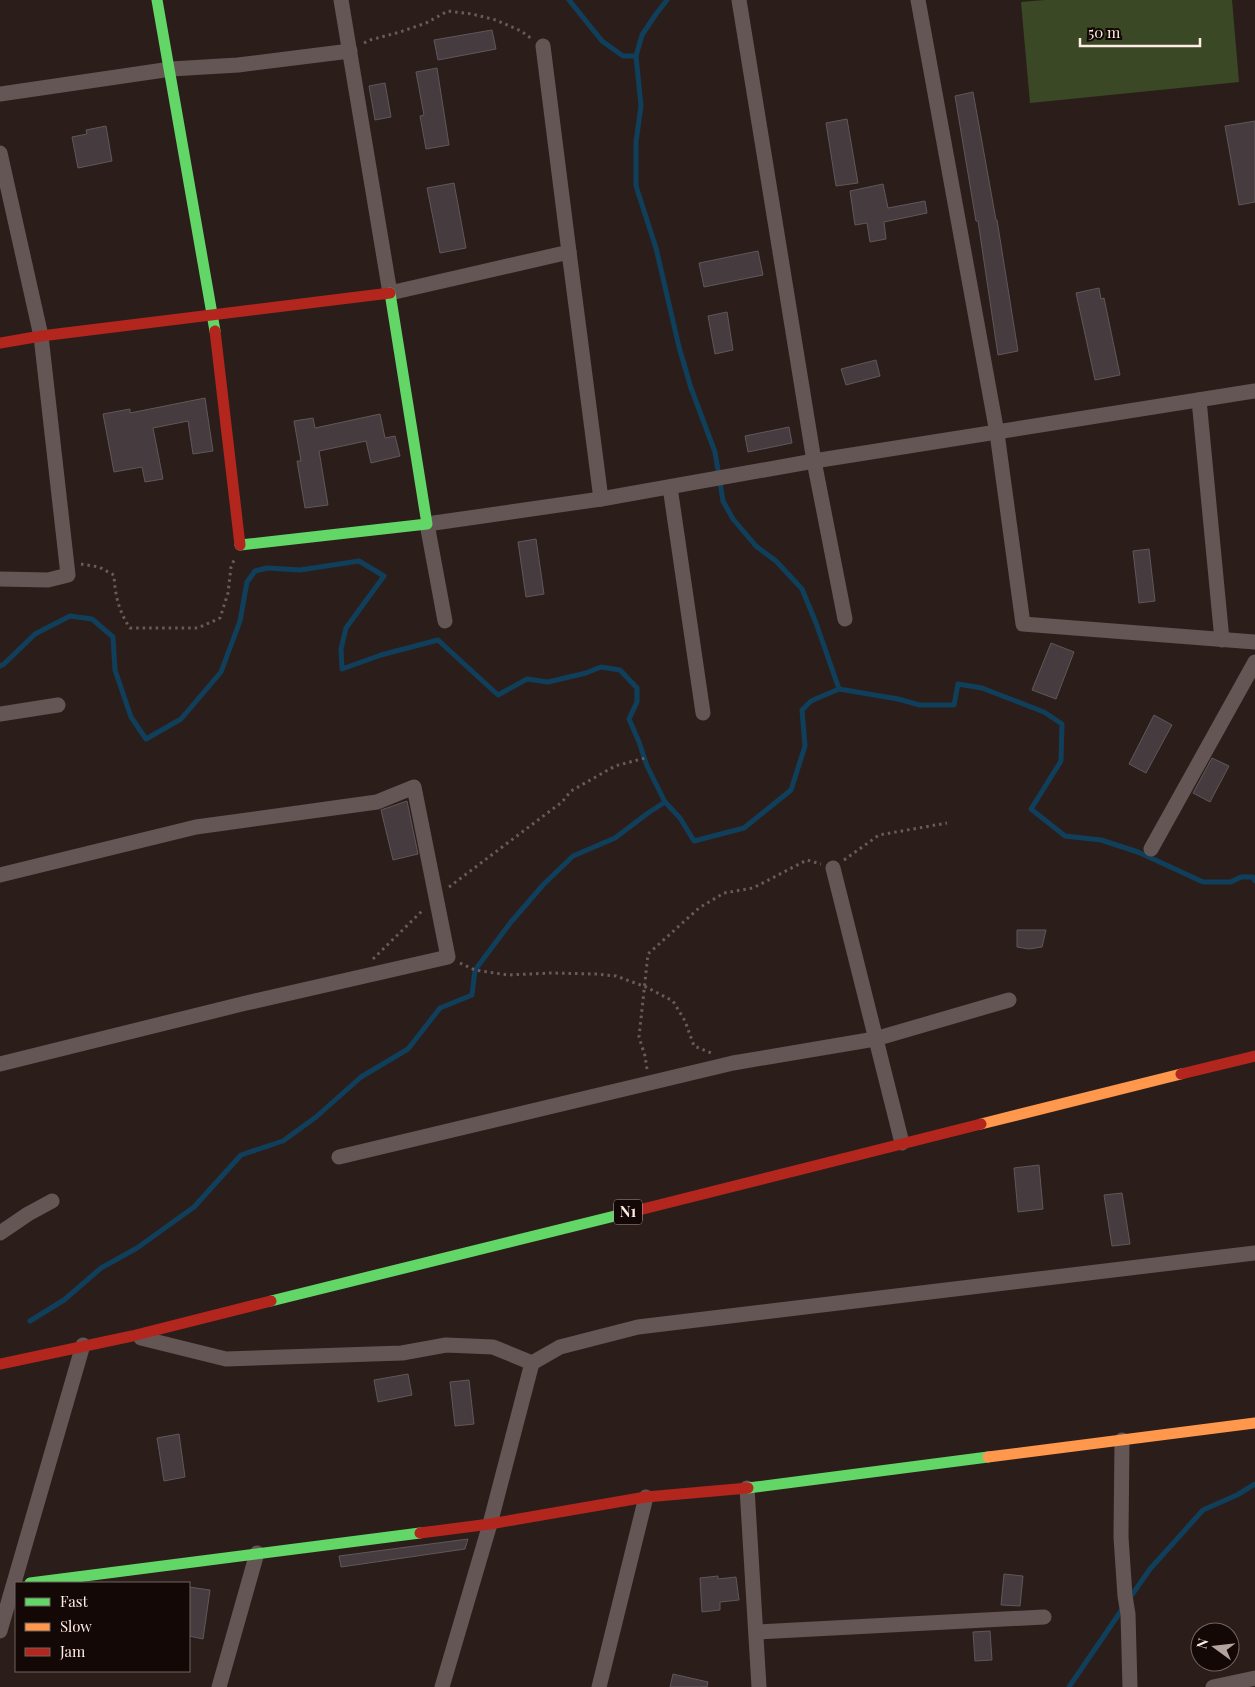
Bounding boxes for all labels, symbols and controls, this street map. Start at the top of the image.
scale bar [1080,15,1200,47]
text: 50 m [1088,22,1121,42]
road number: N1 [614,1200,642,1224]
legend [15,1582,190,1672]
text: Fast [60,1591,89,1611]
text: Slow [60,1616,92,1636]
north arrow [1190,1622,1240,1672]
text: N [1191,1636,1212,1651]
text: Jam [59,1641,86,1661]

